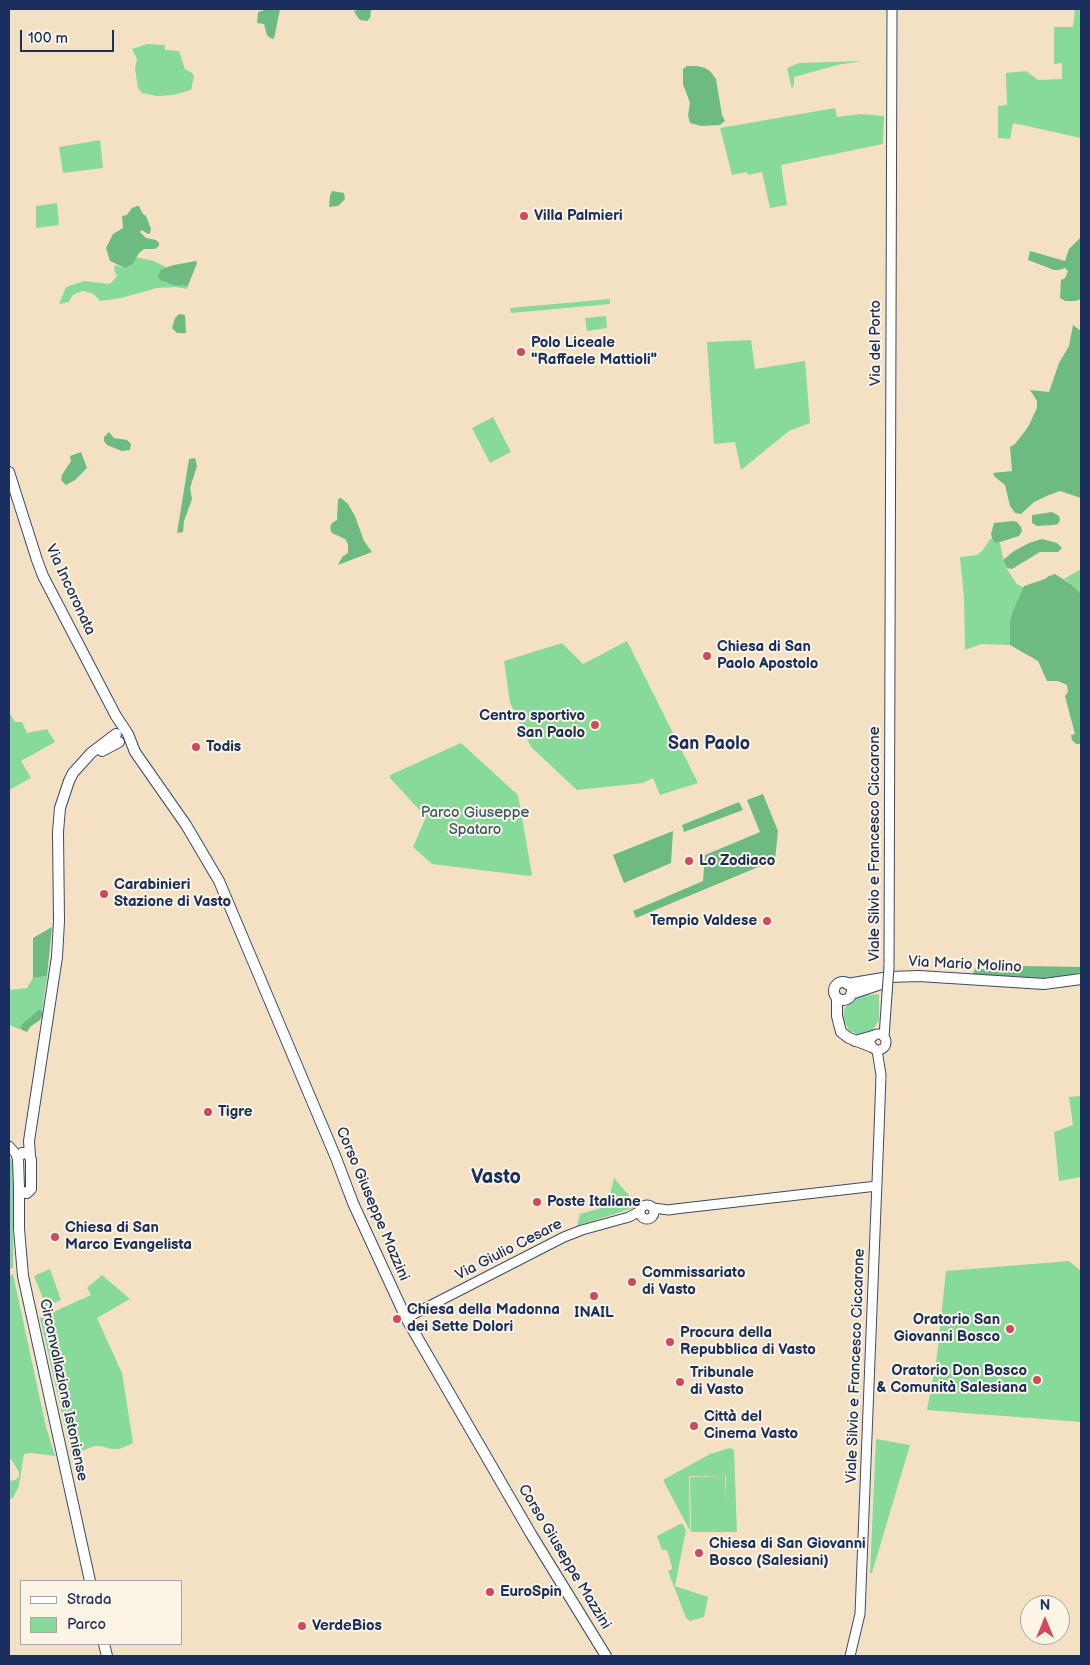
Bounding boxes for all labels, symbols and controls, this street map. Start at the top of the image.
scale bar [22,20,116,52]
text: 100 m [28,29,68,48]
place label: Villa Palmieri [534,207,623,225]
marker: Villa Palmieri [518,210,530,222]
street label: Via del Porto [867,300,885,386]
place label: Polo Liceale "Raffaele Mattioli" [531,334,657,369]
marker: Polo Liceale "Raffaele Mattioli" [515,346,527,358]
street label: Via Incoronata [41,542,99,638]
place label: Chiesa di San Paolo Apostolo [717,638,818,673]
marker: Chiesa di San Paolo Apostolo [701,650,713,662]
place label: Centro sportivo San Paolo [479,707,585,742]
marker: Centro sportivo San Paolo [589,719,601,731]
street label: Viale Silvio e Francesco Ciccarone [866,726,884,962]
district label: San Paolo [668,733,750,755]
place label: Todis [206,738,241,756]
marker: Todis [190,741,202,753]
park label: Parco Giuseppe Spataro [421,804,529,839]
place label: Lo Zodiaco [699,852,775,870]
marker: Lo Zodiaco [683,855,695,867]
place label: Carabinieri Stazione di Vasto [114,876,231,911]
marker: Carabinieri Stazione di Vasto [98,888,110,900]
place label: Tempio Valdese [650,912,757,930]
marker: Tempio Valdese [761,915,773,927]
street label: Via Mario Molino [908,953,1022,977]
place label: Tigre [218,1103,252,1121]
marker: Tigre [202,1106,214,1118]
street label: Corso Giuseppe Mazzini [331,1124,413,1284]
district label: Vasto [471,1166,521,1190]
place label: Poste Italiane [547,1193,641,1211]
marker: Poste Italiane [531,1196,543,1208]
street label: Via Giulio Cesare [453,1215,565,1285]
place label: Chiesa di San Marco Evangelista [65,1219,192,1254]
marker: Chiesa di San Marco Evangelista [49,1231,61,1243]
street label: Viale Silvio e Francesco Ciccarone [843,1248,869,1484]
place label: Commissariato di Vasto [642,1264,745,1299]
marker: Commissariato di Vasto [626,1276,638,1288]
marker: INAIL [588,1290,600,1302]
street label: Circonvallazione Istoniense [35,1297,91,1483]
place label: Chiesa della Madonna dei Sette Dolori [407,1301,560,1336]
place label: INAIL [574,1304,614,1322]
place label: Oratorio San Giovanni Bosco [894,1311,1000,1346]
marker: Chiesa della Madonna dei Sette Dolori [391,1313,403,1325]
marker: Oratorio San Giovanni Bosco [1004,1323,1016,1335]
place label: Procura della Repubblica di Vasto [680,1324,816,1359]
marker: Procura della Repubblica di Vasto [664,1336,676,1348]
place label: Oratorio Don Bosco & Comunità Salesiana [876,1362,1027,1397]
place label: Tribunale di Vasto [690,1364,754,1399]
marker: Oratorio Don Bosco & Comunità Salesiana [1031,1374,1043,1386]
marker: Tribunale di Vasto [674,1376,686,1388]
place label: Città del Cinema Vasto [704,1408,798,1443]
marker: Città del Cinema Vasto [688,1420,700,1432]
street label: Corso Giuseppe Mazzini [514,1481,614,1633]
place label: Chiesa di San Giovanni Bosco (Salesiani) [709,1535,866,1570]
marker: Chiesa di San Giovanni Bosco (Salesiani) [693,1547,705,1559]
legend [20,1580,182,1645]
place label: EuroSpin [500,1583,562,1601]
marker: EuroSpin [484,1586,496,1598]
text: Strada [67,1590,111,1609]
north arrow [1020,1595,1070,1645]
text: N [1040,1597,1050,1614]
text: Parco [67,1615,106,1634]
place label: VerdeBios [312,1617,382,1635]
marker: VerdeBios [296,1620,308,1632]

